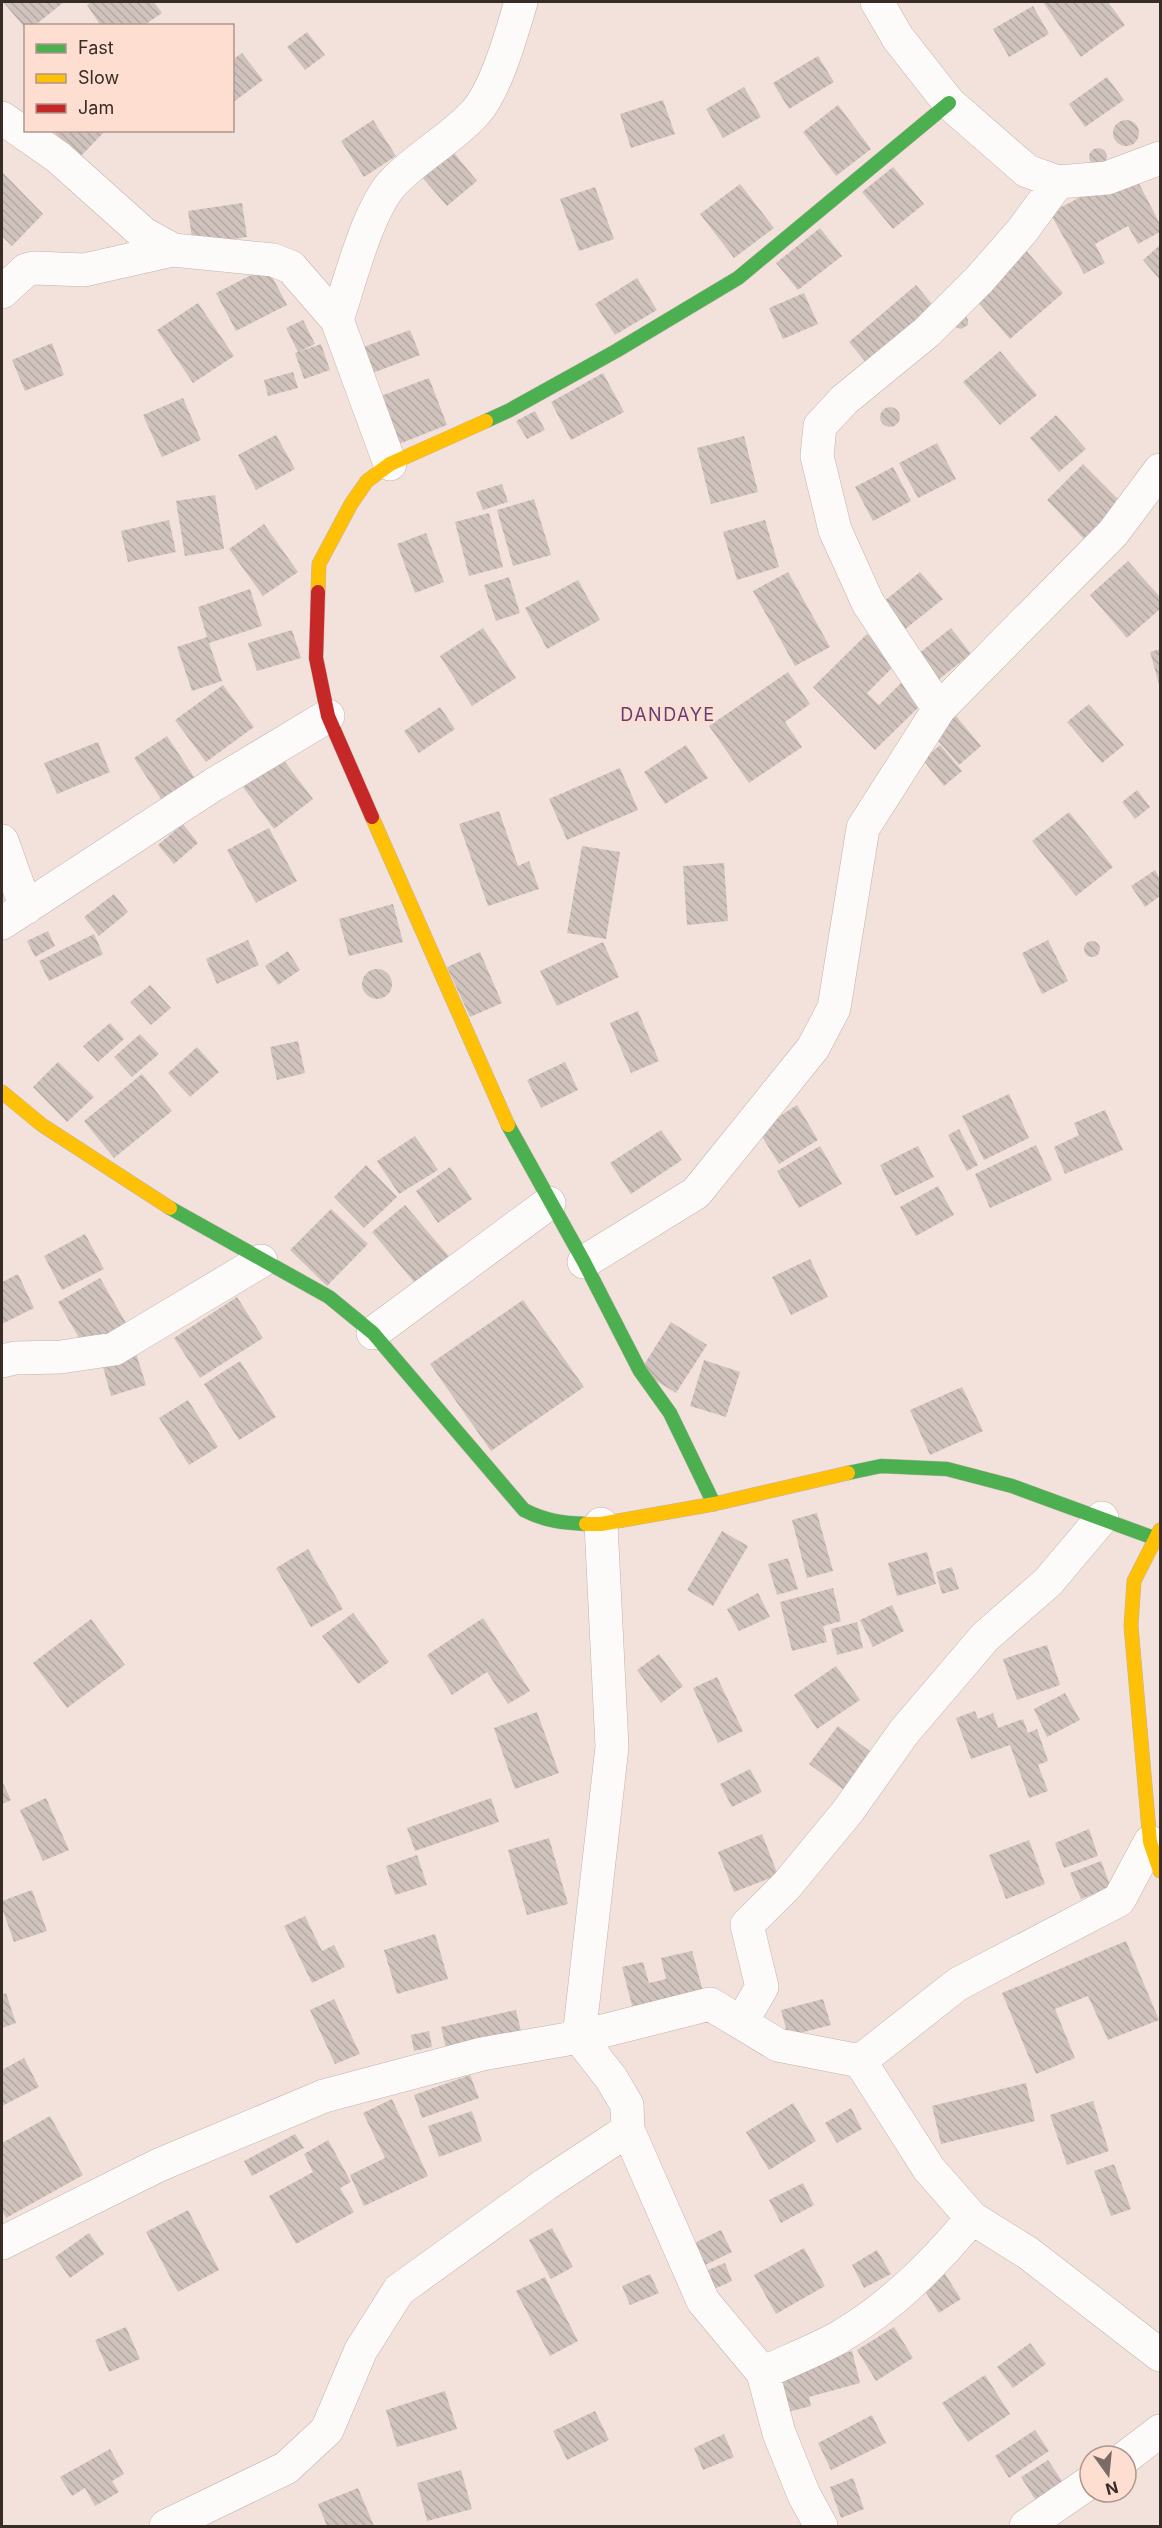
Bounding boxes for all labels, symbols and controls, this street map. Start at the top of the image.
legend [24,24,234,132]
text: Fast [78,37,114,58]
text: Slow [78,67,119,88]
text: Jam [78,97,114,118]
district label: DANDAYE [620,704,716,725]
north arrow [1078,2444,1138,2504]
text: N [1103,2477,1120,2500]

